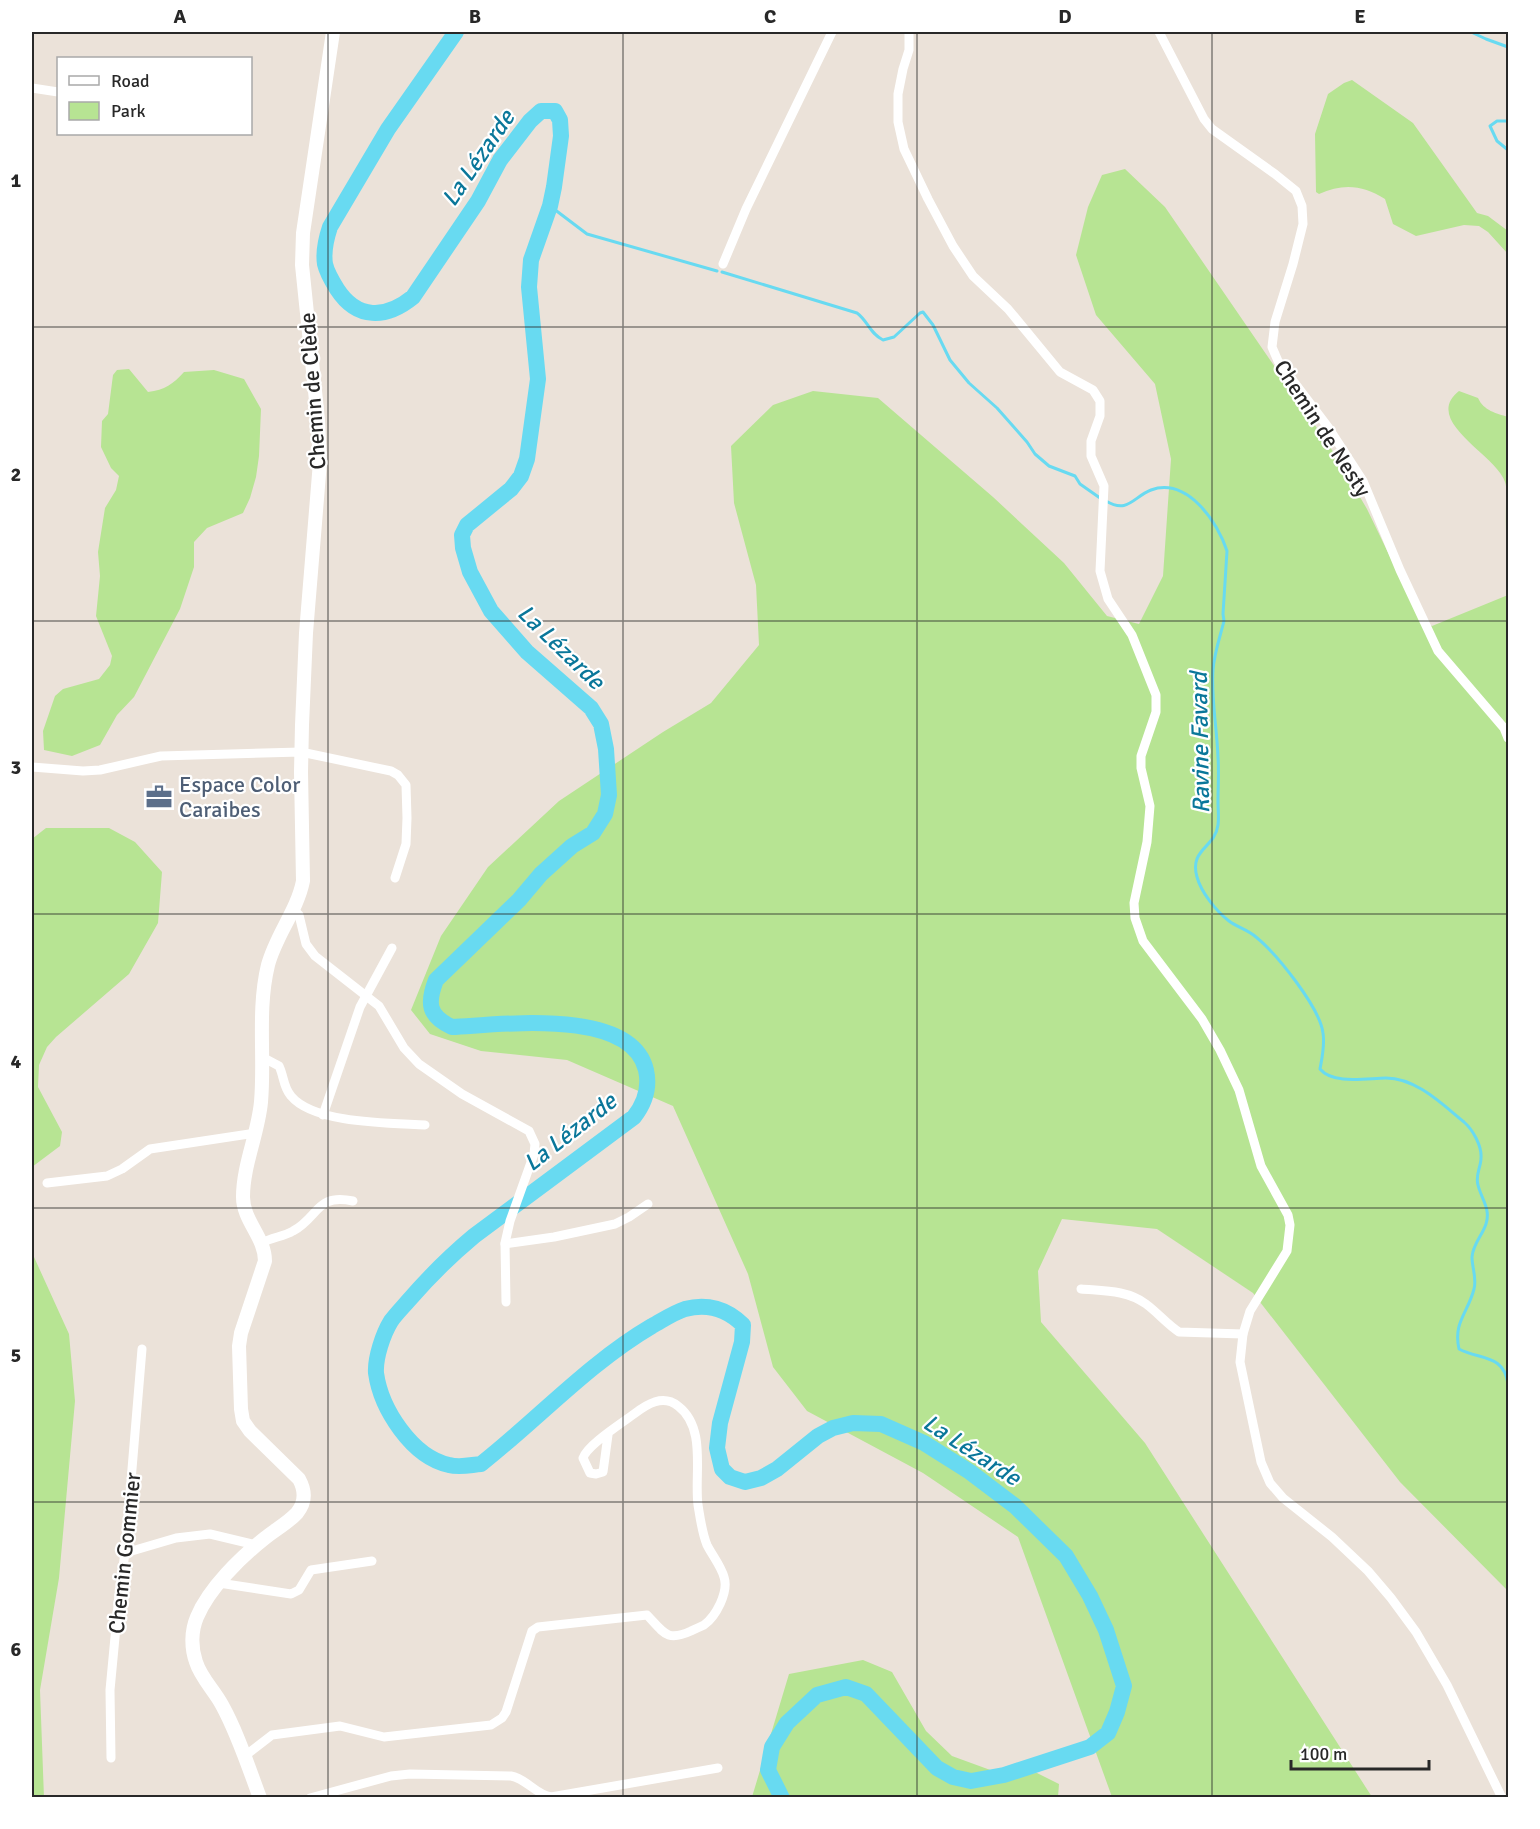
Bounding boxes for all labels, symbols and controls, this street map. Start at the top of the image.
text: A [174,4,187,29]
text: B [469,4,481,29]
text: C [764,4,776,29]
text: D [1058,4,1072,29]
text: E [1354,4,1366,29]
legend [57,57,252,135]
text: Road [111,70,150,92]
text: Park [111,100,146,122]
water label: La Lézarde [435,103,522,212]
text: 1 [11,168,22,193]
street label: Chemin de Clède [294,312,331,470]
street label: Chemin de Nesty [1268,355,1377,502]
text: 2 [11,462,21,487]
water label: La Lézarde [511,598,612,697]
water label: Ravine Favard [1184,669,1216,814]
text: 3 [11,755,21,780]
place label: Espace Color Caraibes [179,771,300,823]
office icon: Espace Color Caraibes [144,782,174,812]
text: 4 [11,1049,22,1074]
water label: La Lézarde [517,1086,623,1178]
text: 5 [11,1343,21,1368]
water label: La Lézarde [918,1407,1027,1493]
street label: Chemin Gommier [103,1471,146,1635]
text: 6 [11,1637,22,1662]
scale bar [1291,1733,1429,1771]
text: 100 m [1300,1743,1347,1765]

